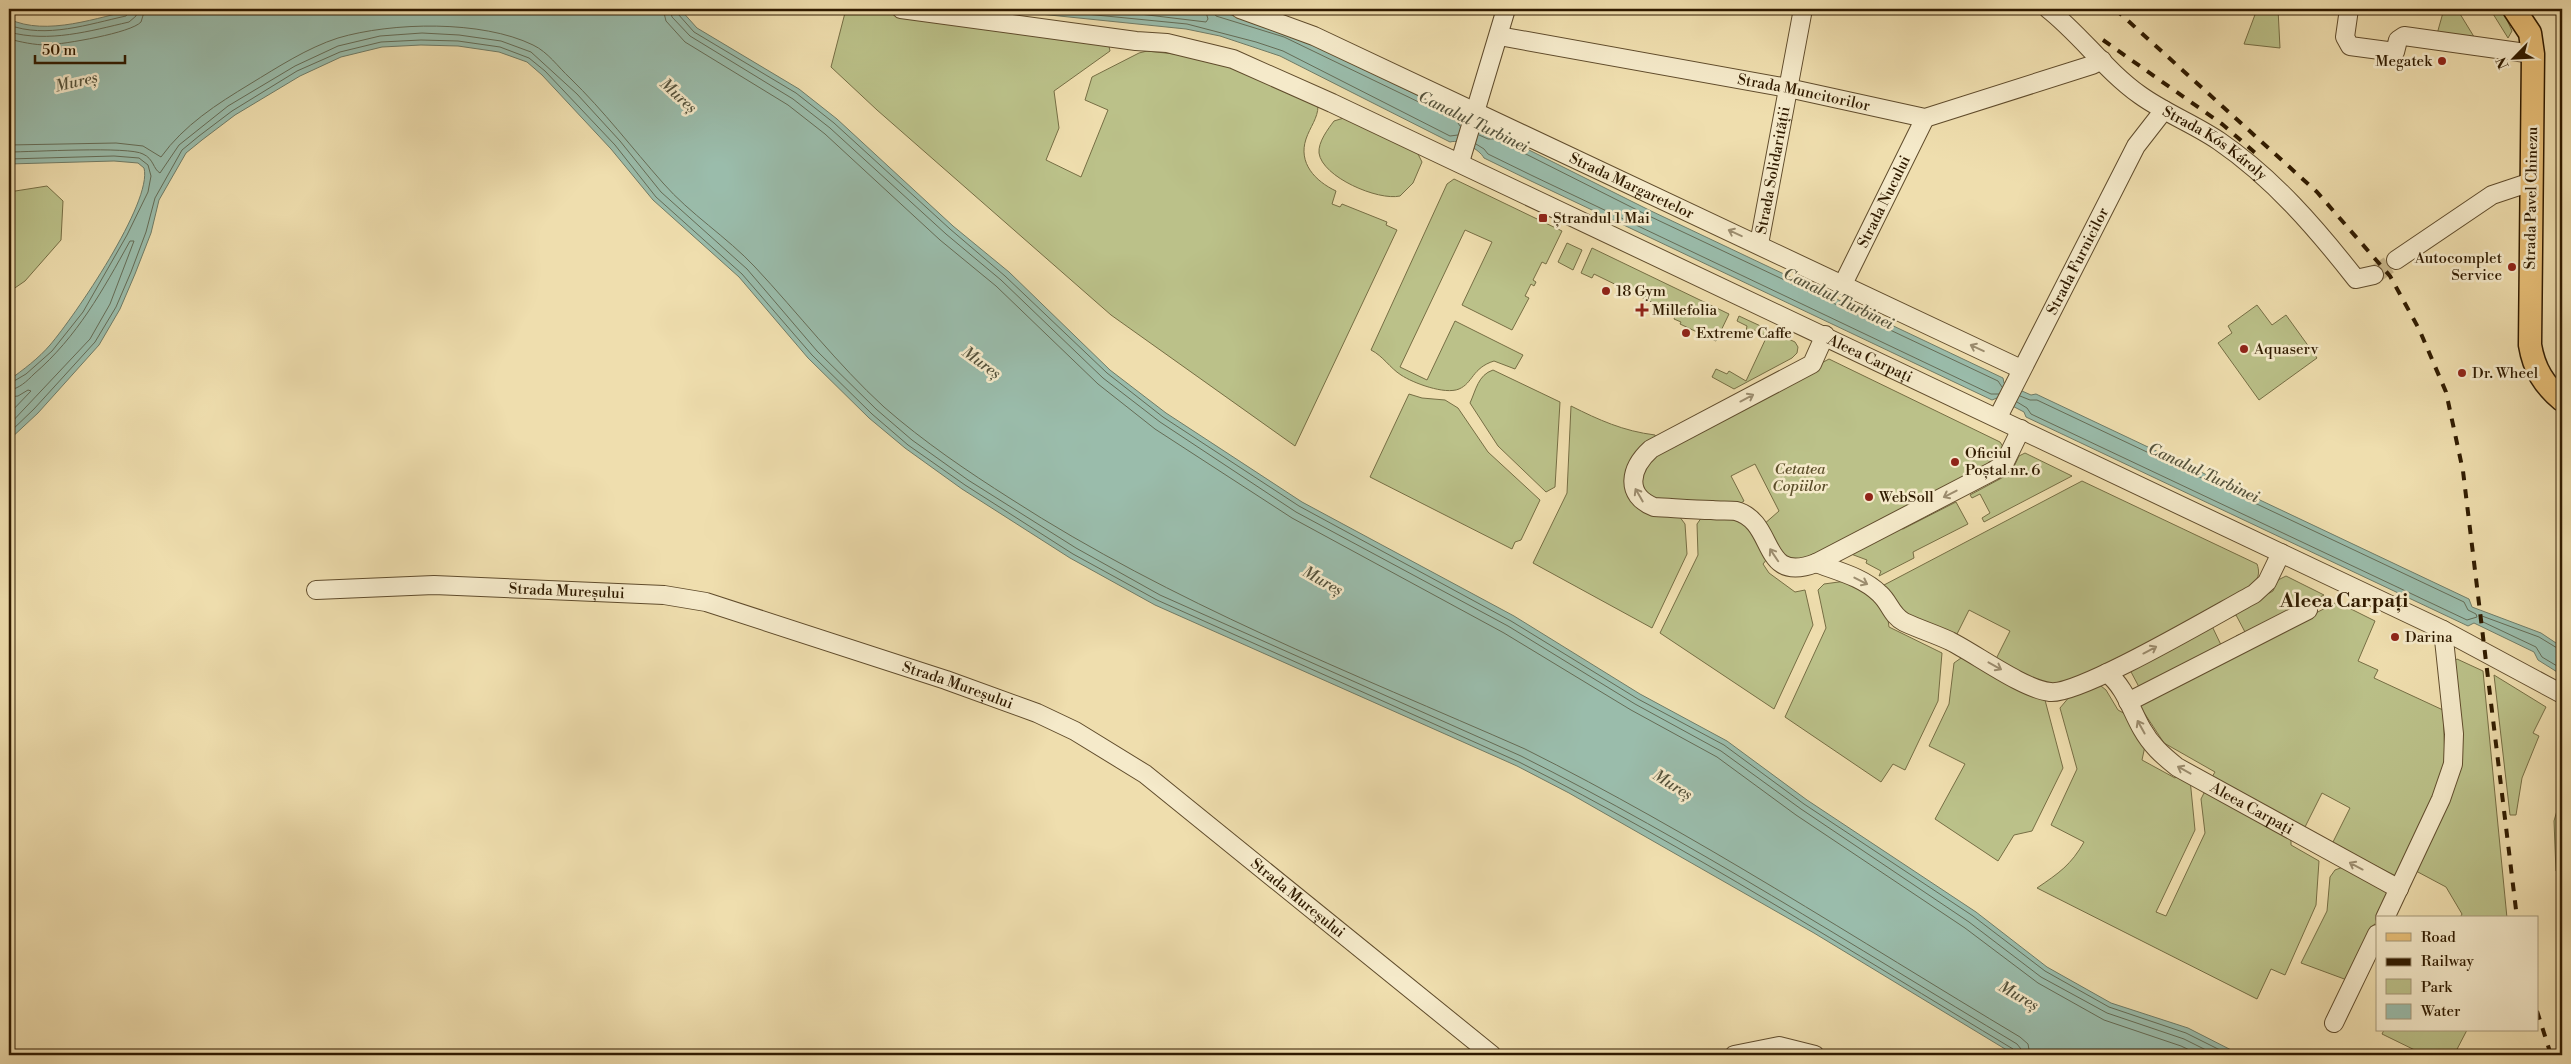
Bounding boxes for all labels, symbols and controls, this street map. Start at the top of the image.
scale bar [35,32,125,64]
north arrow [2488,32,2538,82]
text: 50 m [42,41,76,60]
place label: Megatek [2375,52,2433,71]
text: N [2493,54,2514,72]
marker: Megatek [2436,55,2448,67]
water label: Mureș [53,67,99,97]
street label: Strada Muncitorilor [1736,70,1872,116]
water label: Mureș [656,74,701,118]
water label: Canalul Turbinei [1415,87,1532,157]
street label: Strada Kós Károly [2159,102,2271,185]
street label: Strada Solidarității [1752,105,1795,236]
street label: Strada Pavel Chinezu [2521,126,2542,270]
street label: Strada Margaretelor [1566,149,1698,224]
street label: Strada Nucului [1853,152,1915,251]
street label: Strada Furnicilor [2043,204,2113,318]
place label: Ștrandul 1 Mai [1553,209,1650,228]
marker: Ștrandul 1 Mai [1537,212,1549,224]
one-way arrow [1728,228,1743,238]
place label: Autocomplet Service [2414,249,2503,285]
marker: Autocomplet Service [2506,261,2518,273]
water label: Canalul Turbinei [1780,264,1897,334]
place label: 18 Gym [1616,282,1666,301]
marker: 18 Gym [1600,285,1612,297]
place label: Millefolia [1652,301,1718,320]
marker: Millefolia [1636,304,1648,316]
place label: Extreme Caffe [1696,324,1792,343]
marker: Extreme Caffe [1680,327,1692,339]
street label: Aleea Carpați [1823,330,1915,387]
place label: Aquaserv [2253,340,2319,359]
water label: Mureș [958,342,1005,384]
one-way arrow [1970,342,1985,352]
marker: Aquaserv [2238,343,2250,355]
place label: Dr. Wheel [2472,364,2539,383]
marker: Dr. Wheel [2456,367,2468,379]
one-way arrow [1739,393,1754,402]
water label: Canalul Turbinei [2145,438,2262,507]
place label: Oficiul Poștal nr. 6 [1965,444,2040,480]
marker: Oficiul Poștal nr. 6 [1949,456,1961,468]
park label: Cetatea Copiilor [1772,460,1828,496]
place label: WebSoll [1878,488,1934,507]
one-way arrow [1633,489,1643,503]
one-way arrow [1943,490,1958,499]
marker: WebSoll [1863,491,1875,503]
one-way arrow [1768,548,1779,562]
water label: Mureș [1299,562,1346,600]
one-way arrow [1853,577,1868,586]
street label: Strada Mureșului [508,579,625,603]
district label: Aleea Carpați [2279,589,2409,614]
place label: Darina [2405,628,2453,647]
marker: Darina [2389,631,2401,643]
one-way arrow [2142,645,2157,654]
street label: Strada Mureșului [900,657,1016,714]
one-way arrow [1988,661,2003,671]
one-way arrow [2136,719,2146,734]
water label: Mureș [1649,765,1696,805]
one-way arrow [2177,765,2191,775]
street label: Aleea Carpați [2206,778,2297,839]
street label: Strada Mureșului [1247,854,1349,942]
one-way arrow [2349,861,2364,871]
legend [2376,916,2538,1032]
text: Road [2421,928,2456,947]
text: Railway [2421,952,2475,971]
water label: Mureș [1995,976,2042,1015]
text: Park [2421,978,2453,997]
text: Water [2420,1002,2461,1021]

